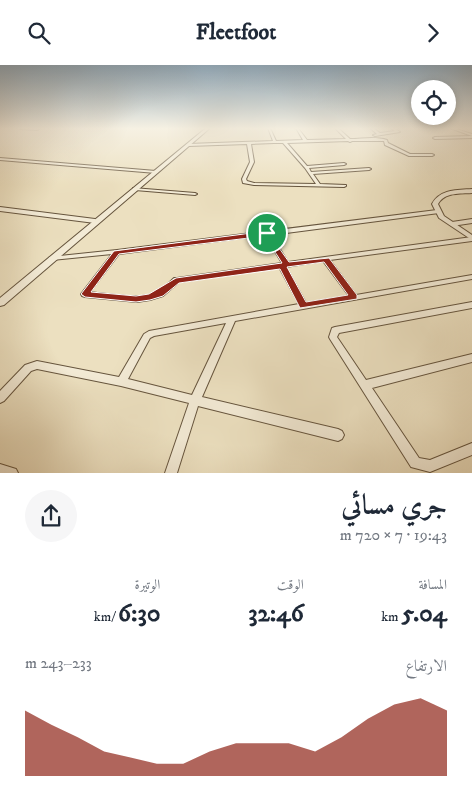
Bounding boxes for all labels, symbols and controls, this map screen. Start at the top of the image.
icon: search [25,19,53,47]
text: Fleetfoot [196,19,276,46]
icon: forward [419,19,447,47]
map controls [411,80,456,125]
button: locate [411,80,456,125]
pin [246,212,288,254]
icon: arrive [253,219,281,247]
text: جري مسائي [341,488,447,523]
button: share [25,490,77,542]
text: 19:43 · 7 × 720 m [340,525,447,545]
text: الوتيرة [135,576,160,594]
text: الوقت [277,576,304,594]
text: المسافة [418,576,447,594]
text: 6:30 [118,598,160,629]
text: 32:46 [248,598,304,629]
text: 5.04 [402,598,447,629]
text: /km [94,608,118,626]
text: km [381,608,402,626]
text: 233–243 m [25,653,92,673]
text: الارتفاع [405,656,447,676]

